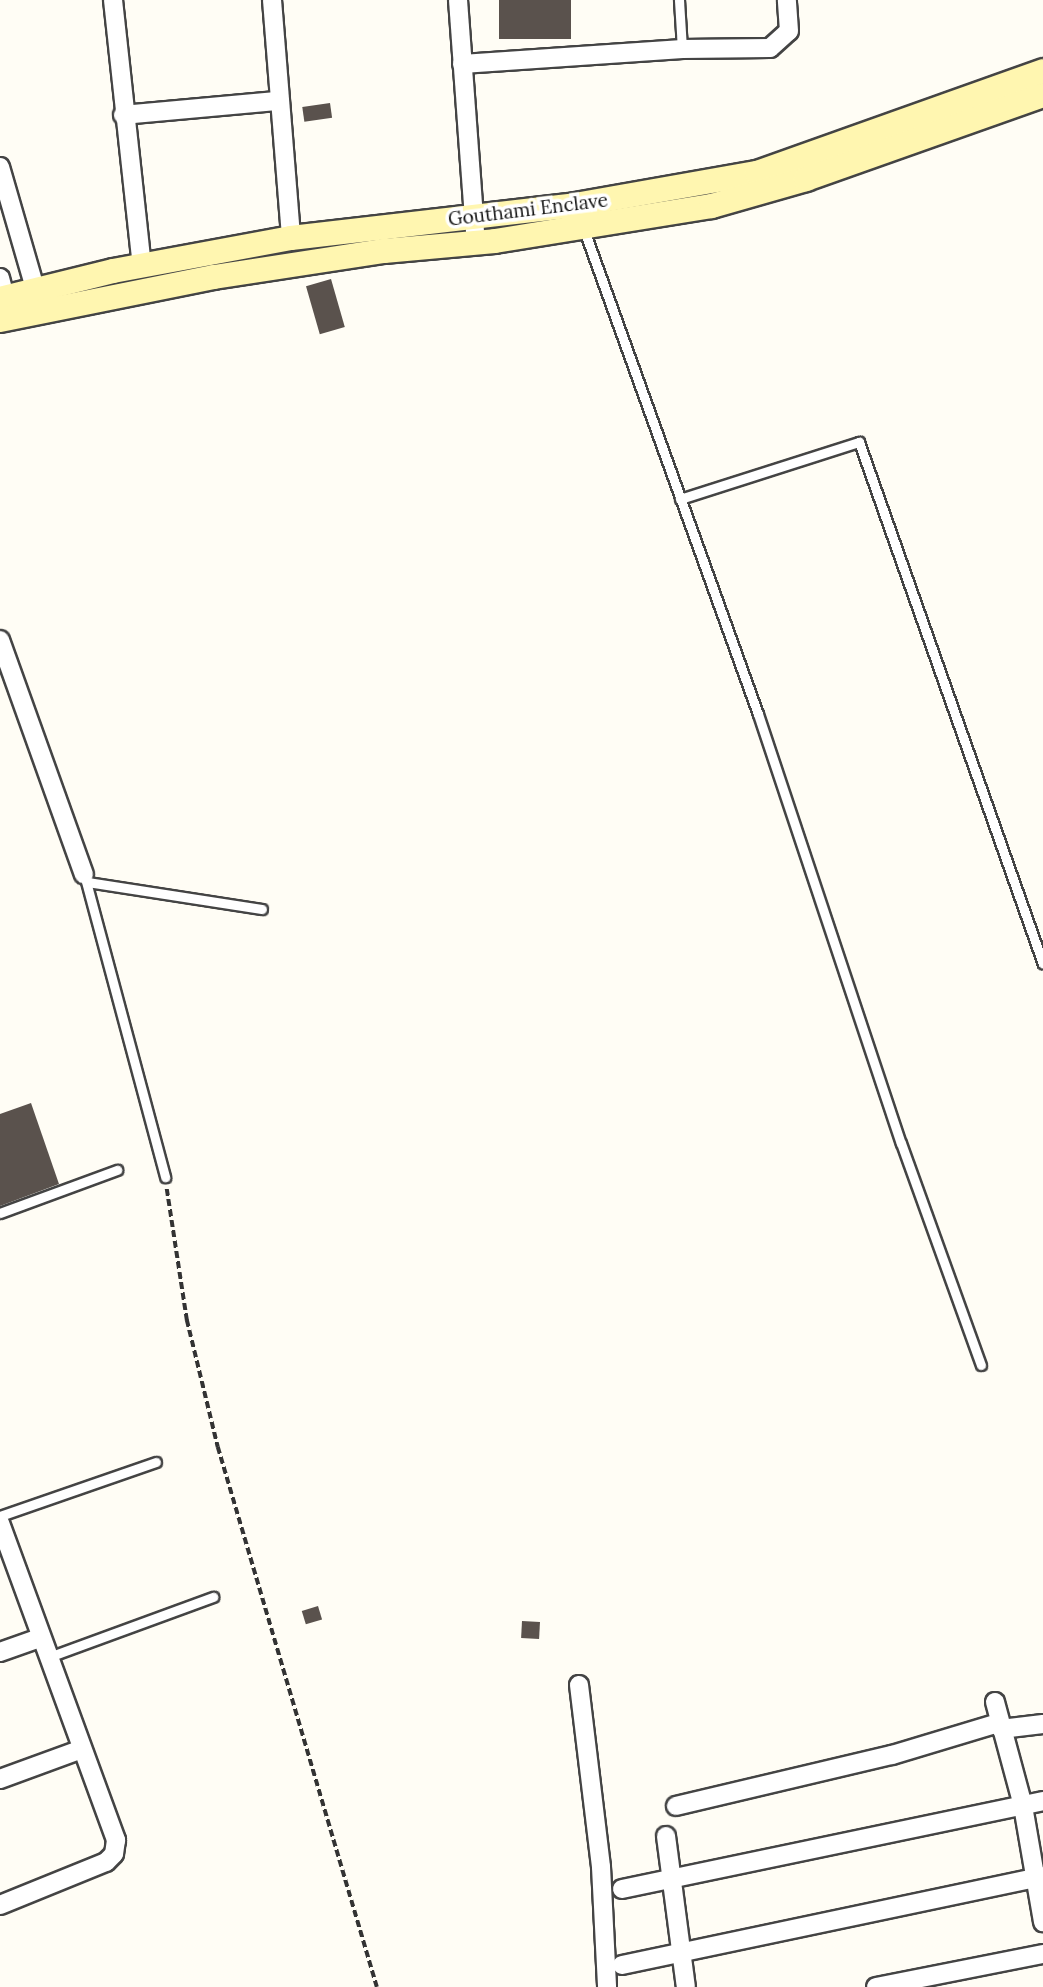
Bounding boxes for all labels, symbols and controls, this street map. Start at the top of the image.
street label: Gouthami Enclave [447,189,609,231]

